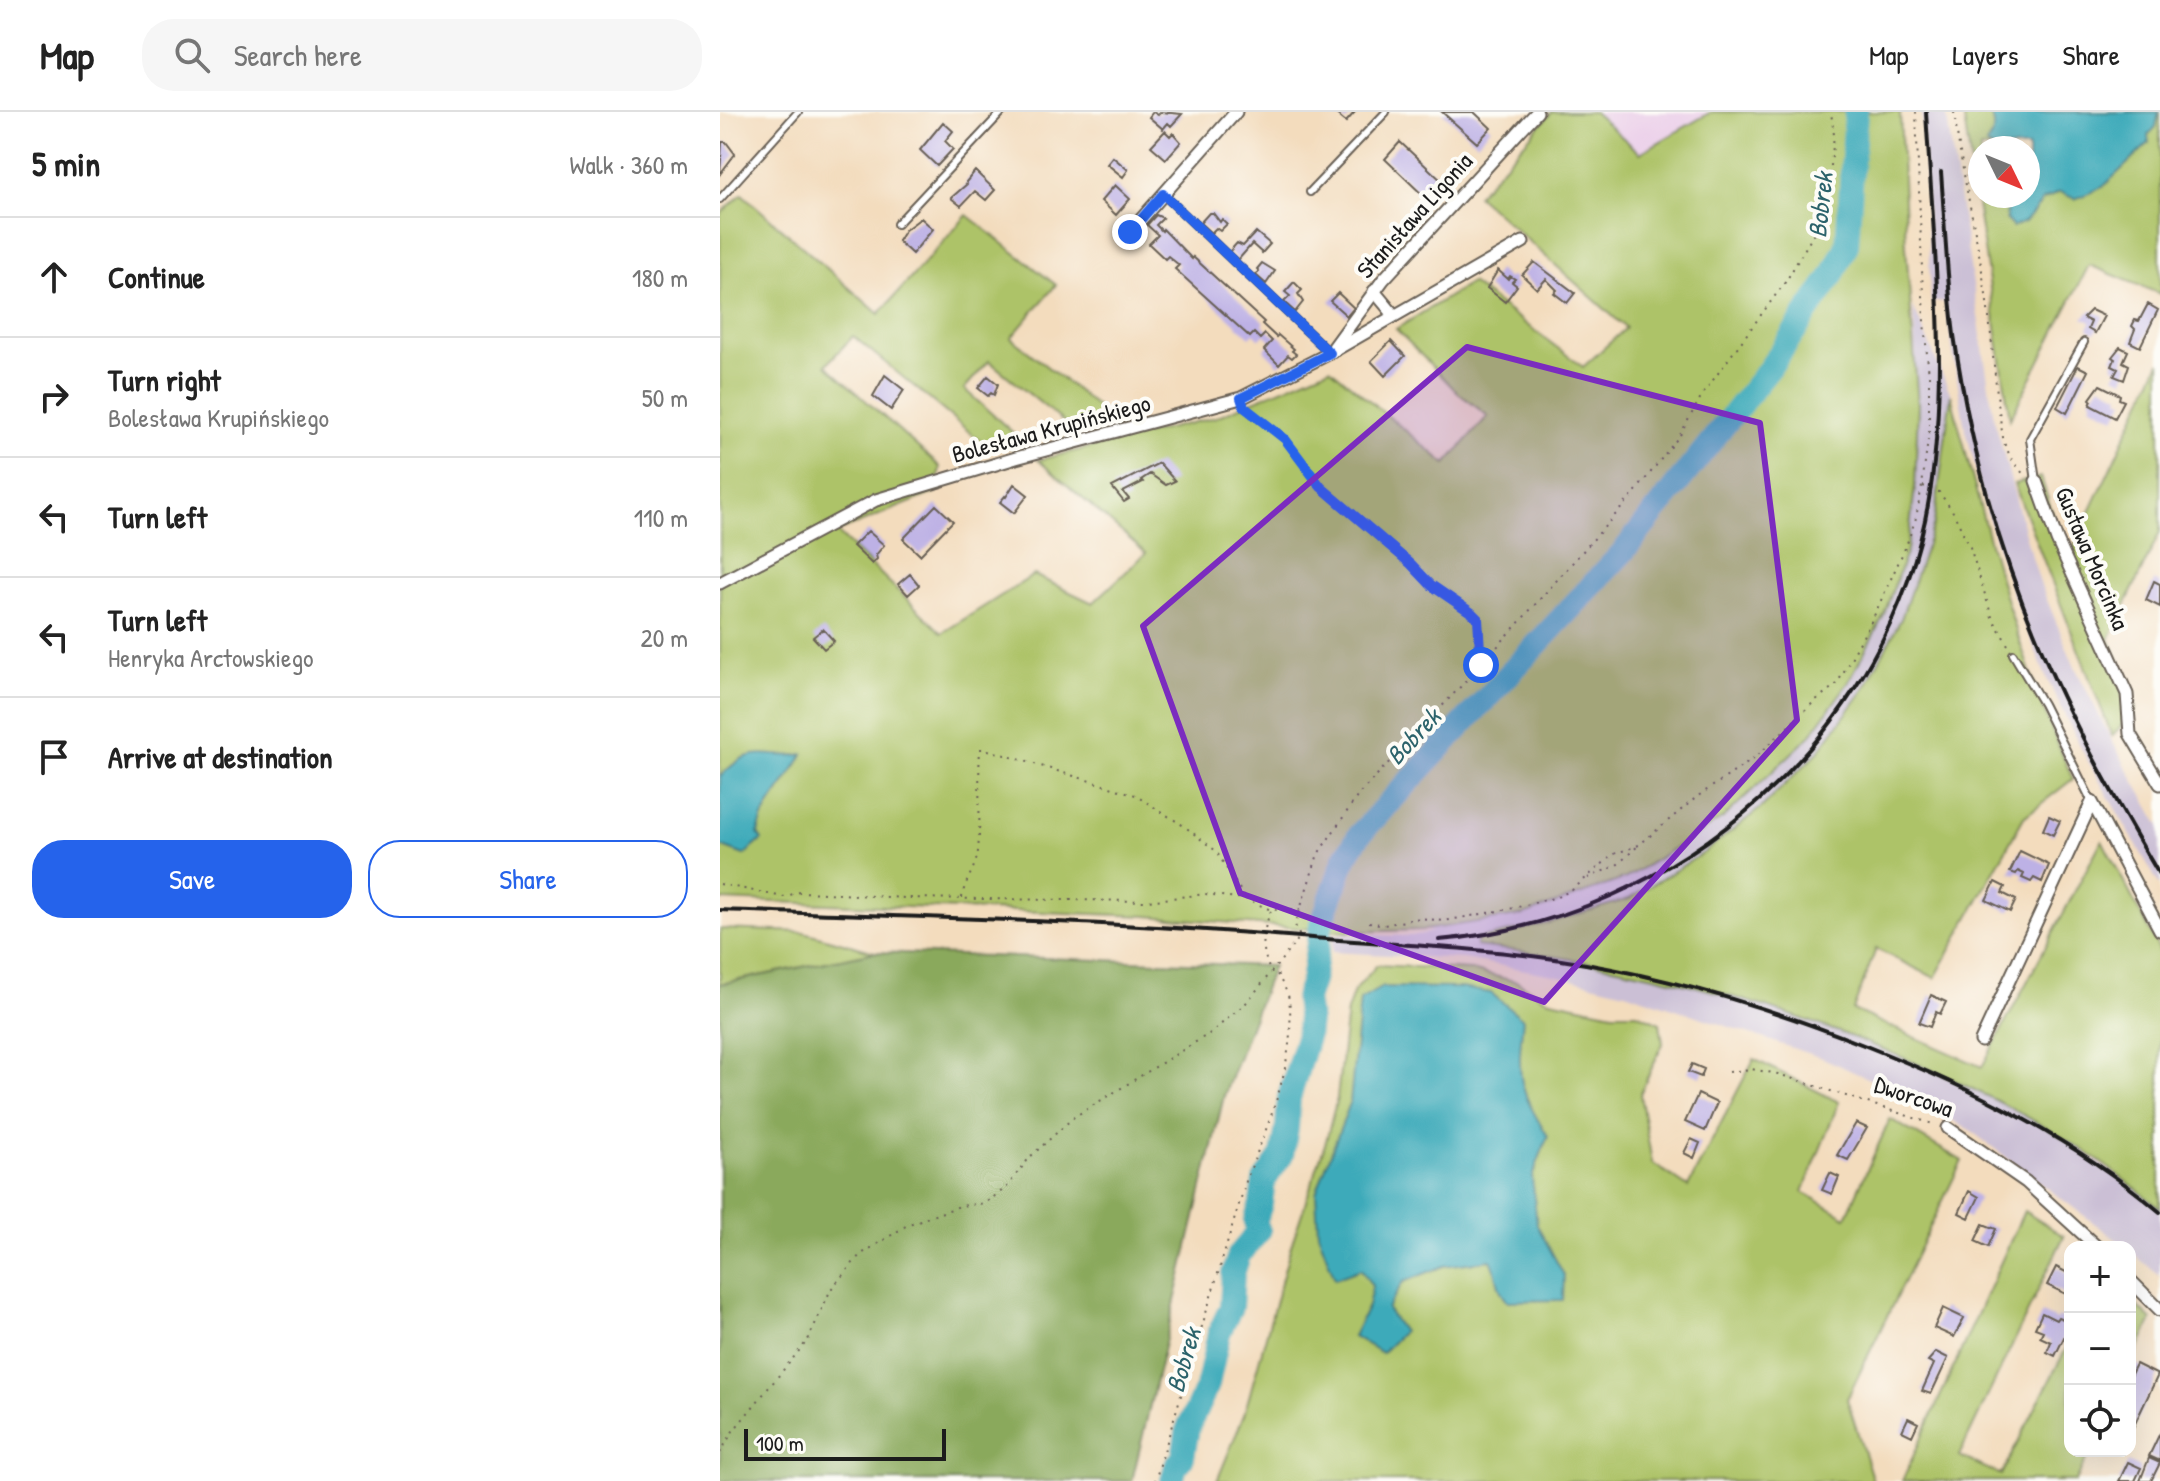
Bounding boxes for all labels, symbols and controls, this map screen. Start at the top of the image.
search box [142,19,702,91]
text: Map [40,29,94,81]
icon: search [170,33,214,77]
text: Search here [234,35,362,75]
text: Map [1869,36,1909,74]
text: Layers [1953,36,2018,74]
text: Share [2062,36,2120,74]
north arrow [1968,136,2040,208]
text: 5 min [32,141,100,187]
street label: Stanisława Ligonia [1349,145,1479,285]
text: Walk · 360 m [570,147,688,182]
water label: Bobrek [1799,168,1841,239]
route end [1112,214,1148,250]
icon: ahead [32,255,76,299]
text: Continue [108,257,205,297]
text: 180 m [632,260,688,295]
text: Turn right [108,360,221,400]
icon: right [32,375,76,419]
text: 50 m [642,380,688,415]
street label: Bolesława Krupińskiego [948,386,1154,470]
text: Bolesława Krupińskiego [108,400,329,435]
street label: Gustawa Morcinka [2049,482,2137,634]
icon: left [32,495,76,539]
text: Turn left [108,497,207,537]
text: 110 m [634,500,688,535]
text: Turn left [108,600,207,640]
icon: left [32,615,76,659]
text: 20 m [641,620,688,655]
text: Henryka Arctowskiego [108,640,314,675]
route start [1463,647,1499,683]
water label: Bobrek [1378,698,1450,772]
icon: arrive [32,735,76,779]
text: Arrive at destination [108,737,333,777]
button: Save [32,840,352,918]
button: Share [368,840,688,918]
street label: Dworcowa [1871,1068,1957,1124]
map controls [2064,1241,2136,1457]
button: + [2064,1241,2136,1313]
button: − [2064,1313,2136,1385]
water label: Bobrek [1157,1322,1209,1396]
button: locate [2064,1385,2136,1457]
scale bar [744,1425,946,1461]
text: 100 m [756,1428,804,1458]

